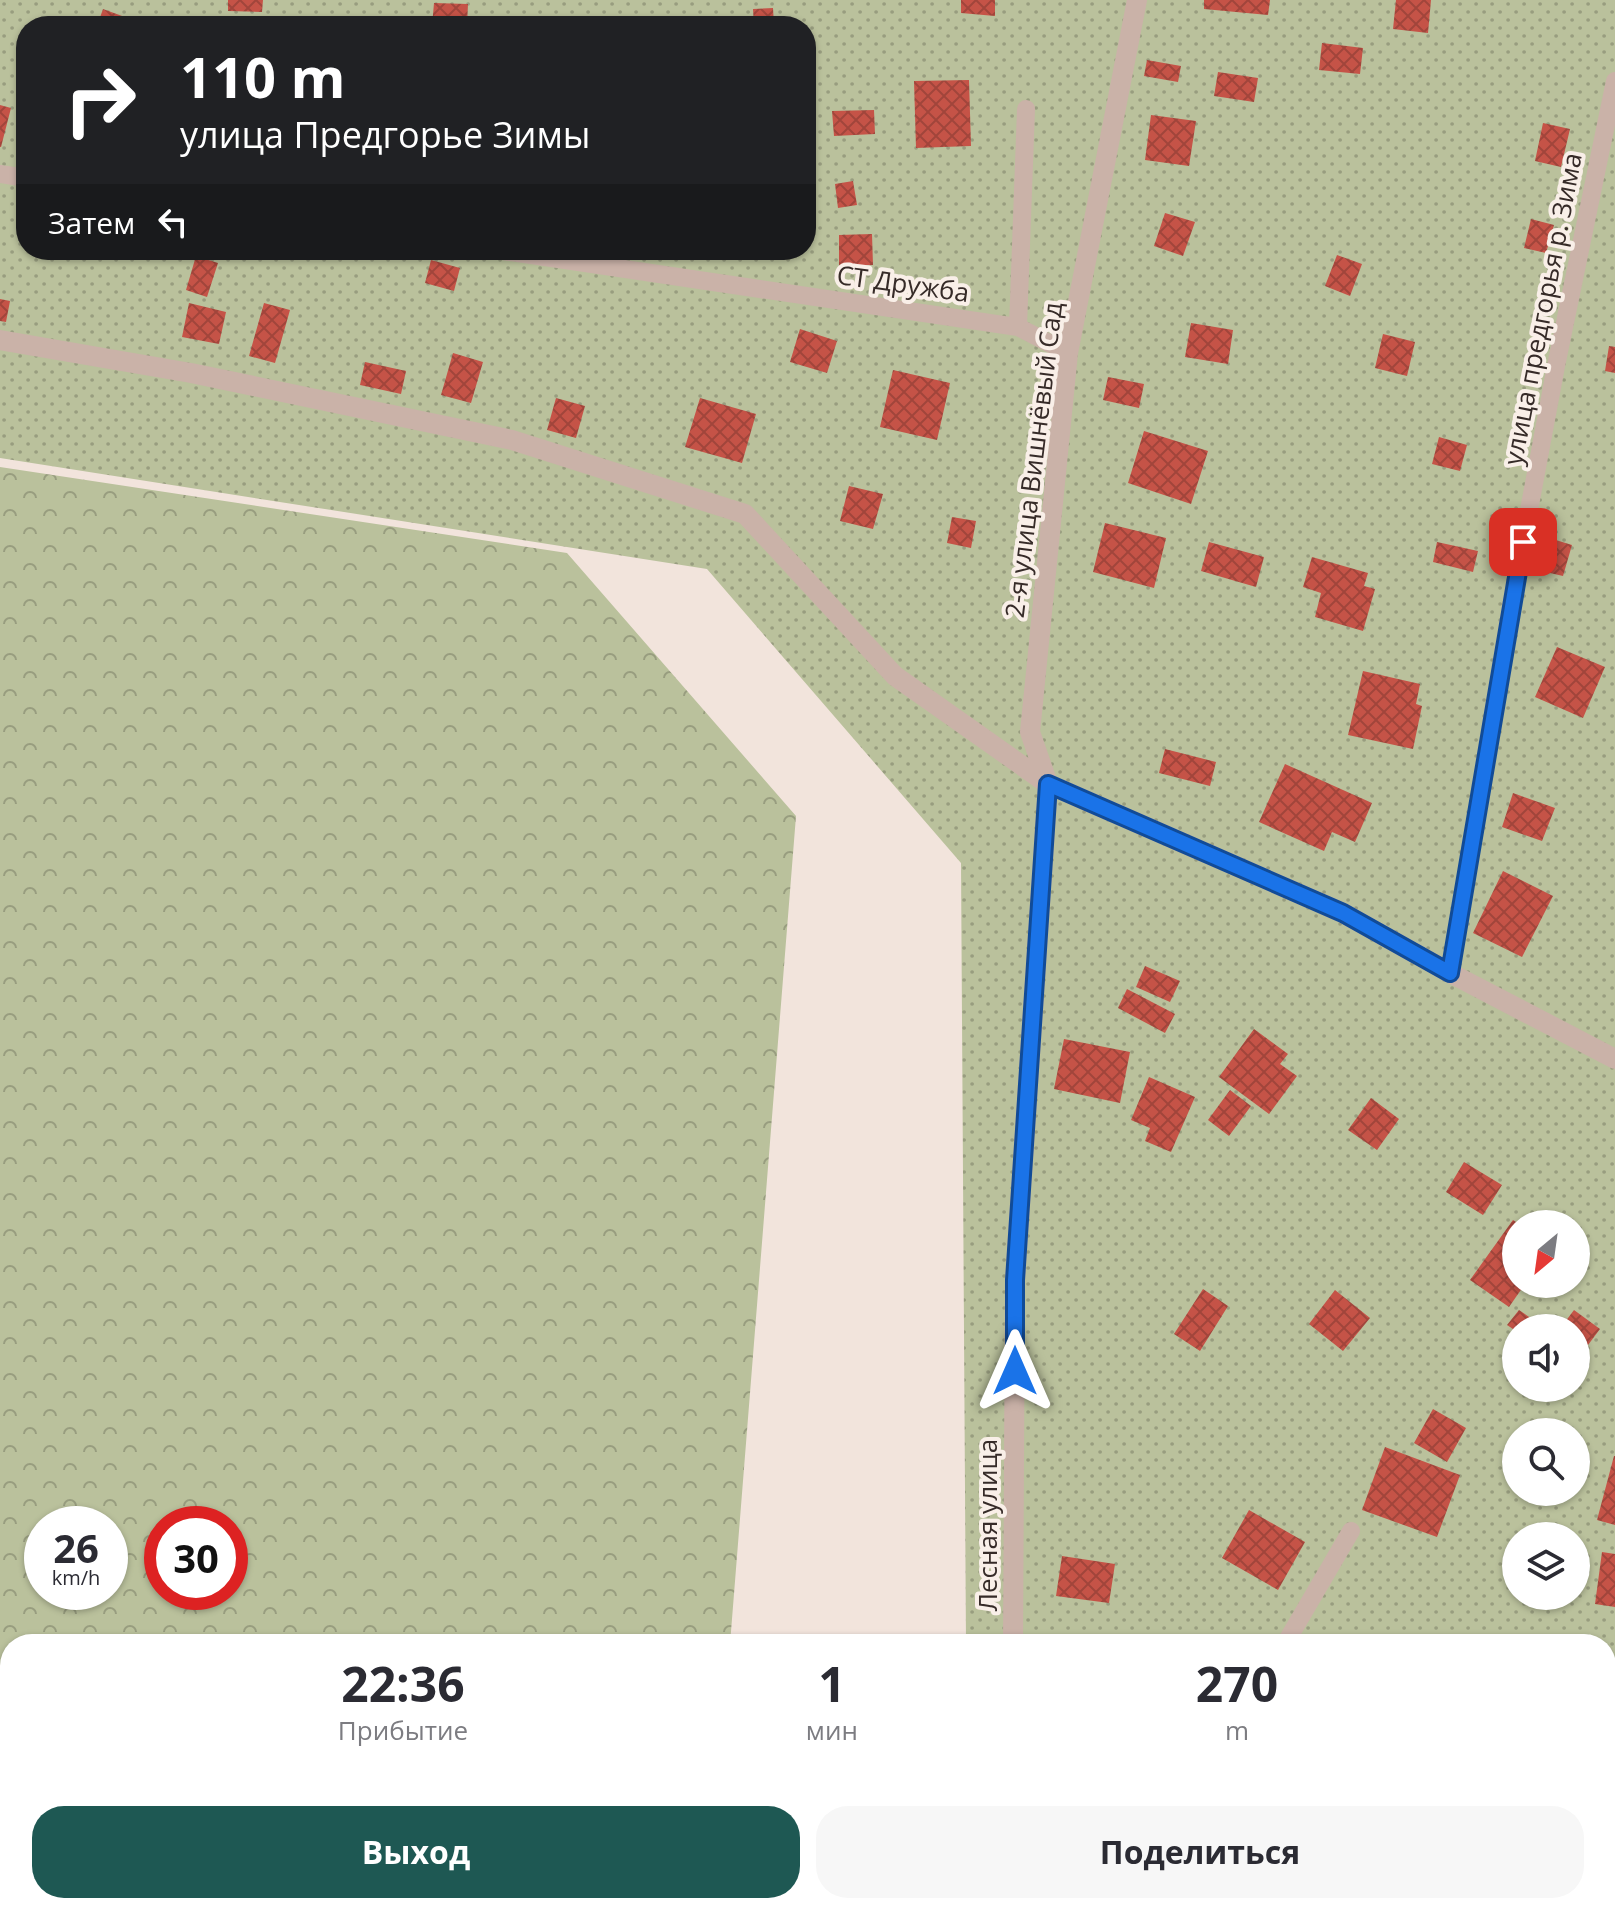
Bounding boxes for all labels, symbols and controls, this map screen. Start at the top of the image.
text: 110 m [180,38,346,114]
icon: right [48,48,152,152]
text: улица Предгорье Зимы [180,110,590,159]
street label: улица предгорья р. Зима [1494,150,1590,468]
icon: left [151,200,195,244]
text: Затем [48,202,135,243]
street label: СТ Дружба [835,256,972,310]
street label: 2-я улица Вишнёвый Сад [996,300,1070,620]
pin [1489,508,1557,576]
icon: arrive [1501,520,1545,564]
north arrow [1502,1210,1590,1298]
map controls [1502,1210,1590,1610]
button: sound [1502,1314,1590,1402]
position arrow [973,1329,1057,1413]
button: search [1502,1418,1590,1506]
street label: Лесная улица [969,1439,1005,1611]
speed limit sign: 30 [144,1506,248,1610]
text: 26 [53,1520,99,1575]
button: layers [1502,1522,1590,1610]
text: km/h [52,1564,100,1591]
text: 22:36 [341,1651,465,1716]
text: 1 [818,1651,846,1716]
text: 270 [1196,1651,1278,1716]
text: Прибытие [338,1712,468,1748]
text: мин [806,1712,858,1748]
text: m [1225,1712,1249,1748]
button: Выход [32,1806,800,1898]
button: Поделиться [816,1806,1584,1898]

